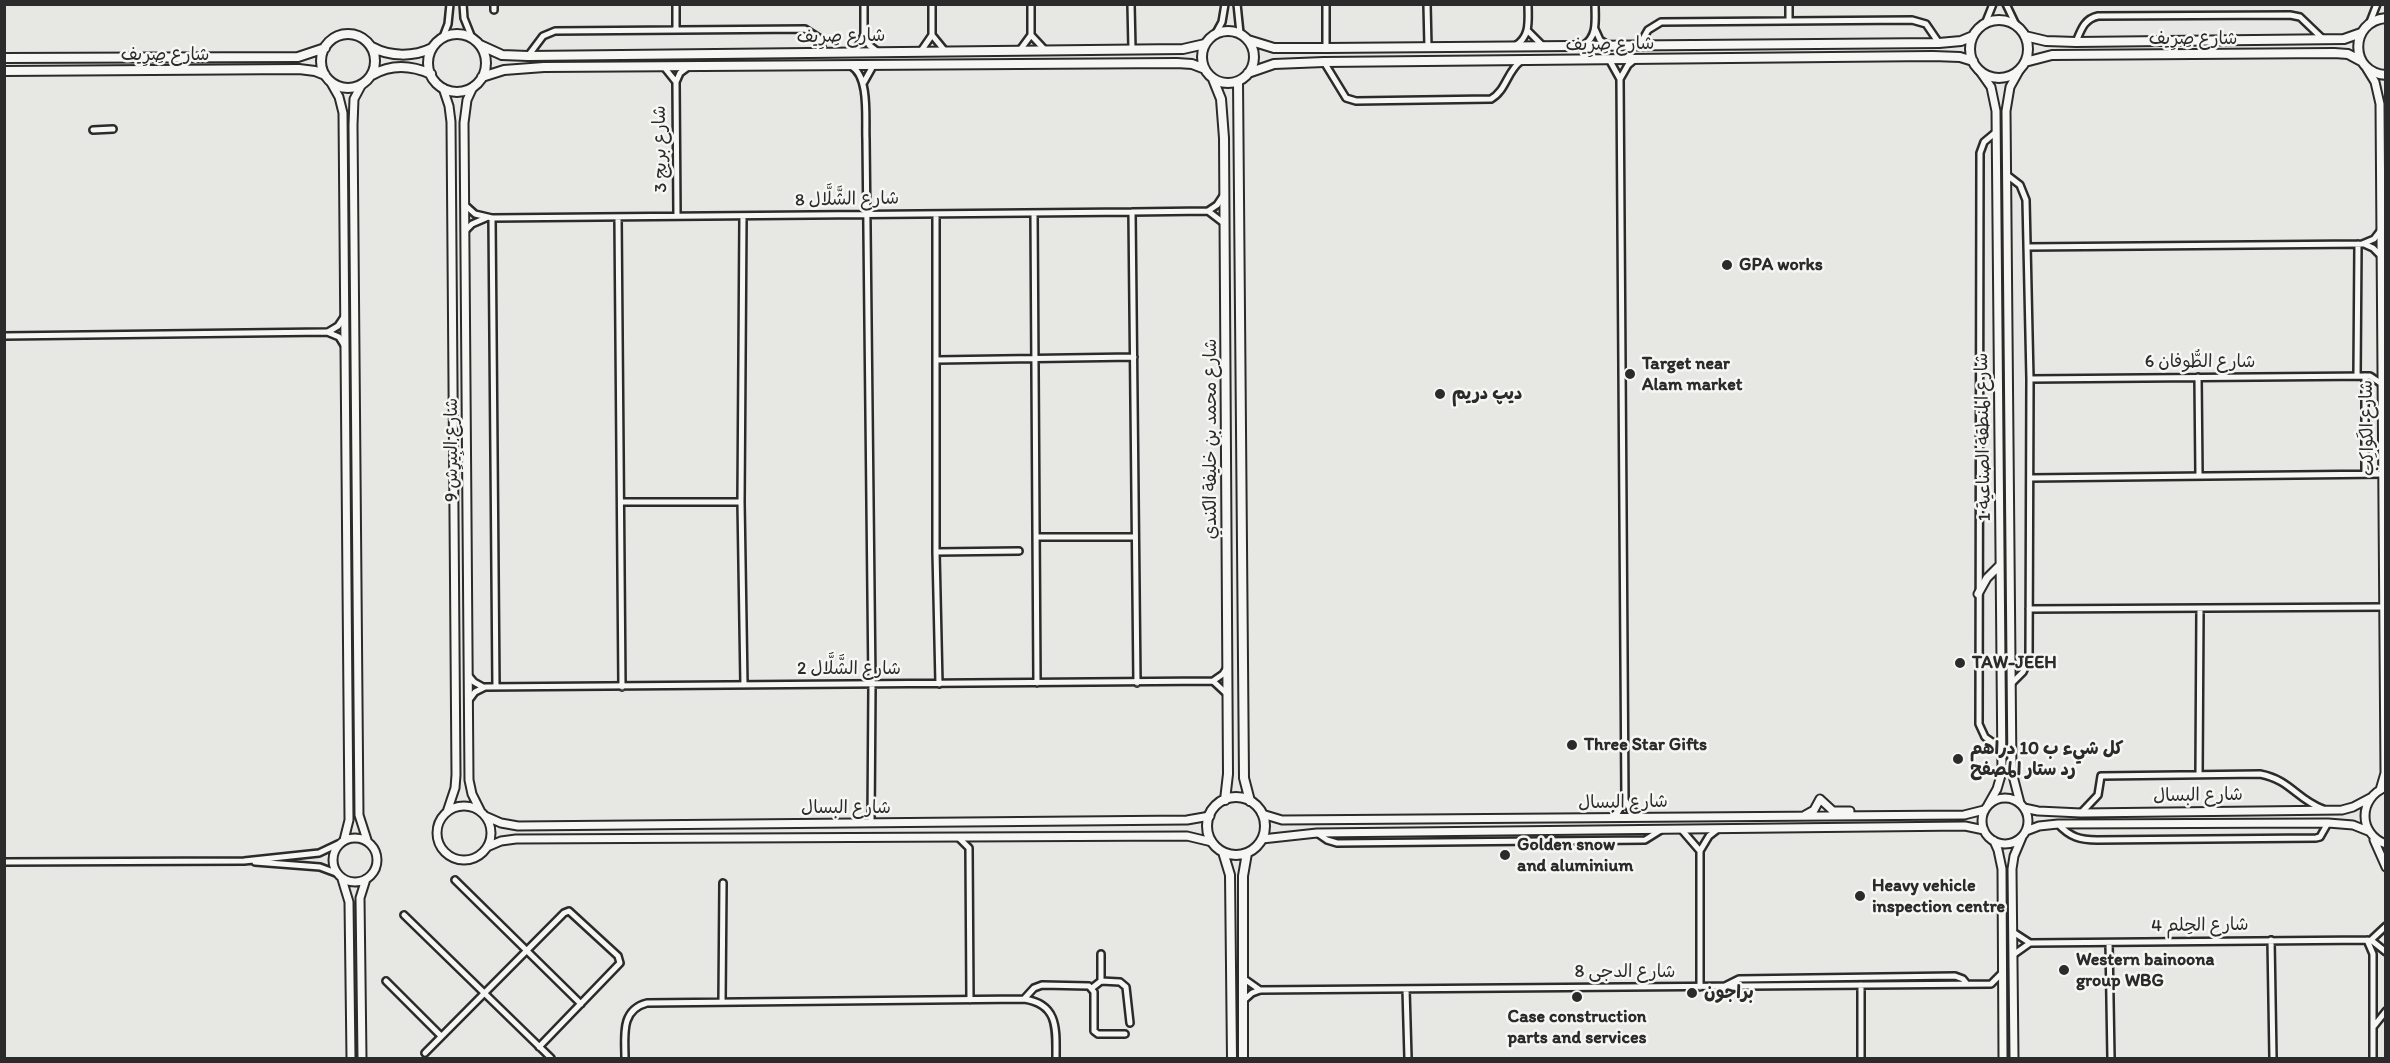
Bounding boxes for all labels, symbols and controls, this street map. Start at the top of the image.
street label: شارع صِرِيف [796,25,886,49]
street label: شارع صِرِيف [2149,28,2237,50]
street label: شارع صِرِيف [1565,33,1655,57]
street label: شارع صِرِيف [121,44,209,66]
street label: شارع بريج 3 [649,105,673,193]
street label: شارع الشَّلَّال 8 [795,188,899,212]
place label: GPA works [1739,254,1823,276]
marker: GPA works [1720,258,1734,272]
street label: شارع محمد بن خليفة الكندي [1200,339,1222,539]
street label: شارع الطُّوفان 6 [2145,351,2255,373]
street label: شارع المنطقة الصناعية 1 [1972,352,1996,522]
place label: Target near Alam market [1642,353,1742,395]
marker: Target near Alam market [1623,367,1637,381]
street label: شارع الكَواكِب [2356,380,2380,476]
place label: دیپ دریم [1452,383,1522,405]
marker: دیپ دریم [1433,387,1447,401]
street label: شارع البِيرِش 9 [441,398,463,502]
place label: TAW-JEEH [1972,652,2057,674]
marker: TAW-JEEH [1953,656,1967,670]
street label: شارع الشَّلَّال 2 [797,658,901,680]
place label: Three Star Gifts [1584,734,1707,756]
marker: Three Star Gifts [1565,738,1579,752]
place label: كل شيء ب 10 دراهم رد ستار المصفح [1970,738,2123,780]
marker: كل شيء ب 10 دراهم رد ستار المصفح [1951,752,1965,766]
street label: شارع البسال [2153,784,2243,808]
street label: شارع البسال [1578,791,1668,815]
street label: شارع البسال [801,797,891,819]
place label: Golden snow and aluminium [1517,834,1633,876]
marker: Golden snow and aluminium [1498,848,1512,862]
place label: Heavy vehicle inspection centre [1872,875,2005,918]
marker: Heavy vehicle inspection centre [1853,889,1867,903]
street label: شارع الحِلم 4 [2151,914,2249,938]
place label: Western bainoona group WBG [2076,949,2214,992]
street label: شارع الدجى 8 [1575,961,1675,983]
marker: Western bainoona group WBG [2057,963,2071,977]
place label: براجون [1704,982,1754,1004]
marker: براجون [1685,986,1699,1000]
marker: Case construction parts and services [1570,990,1584,1004]
place label: Case construction parts and services [1507,1006,1647,1048]

